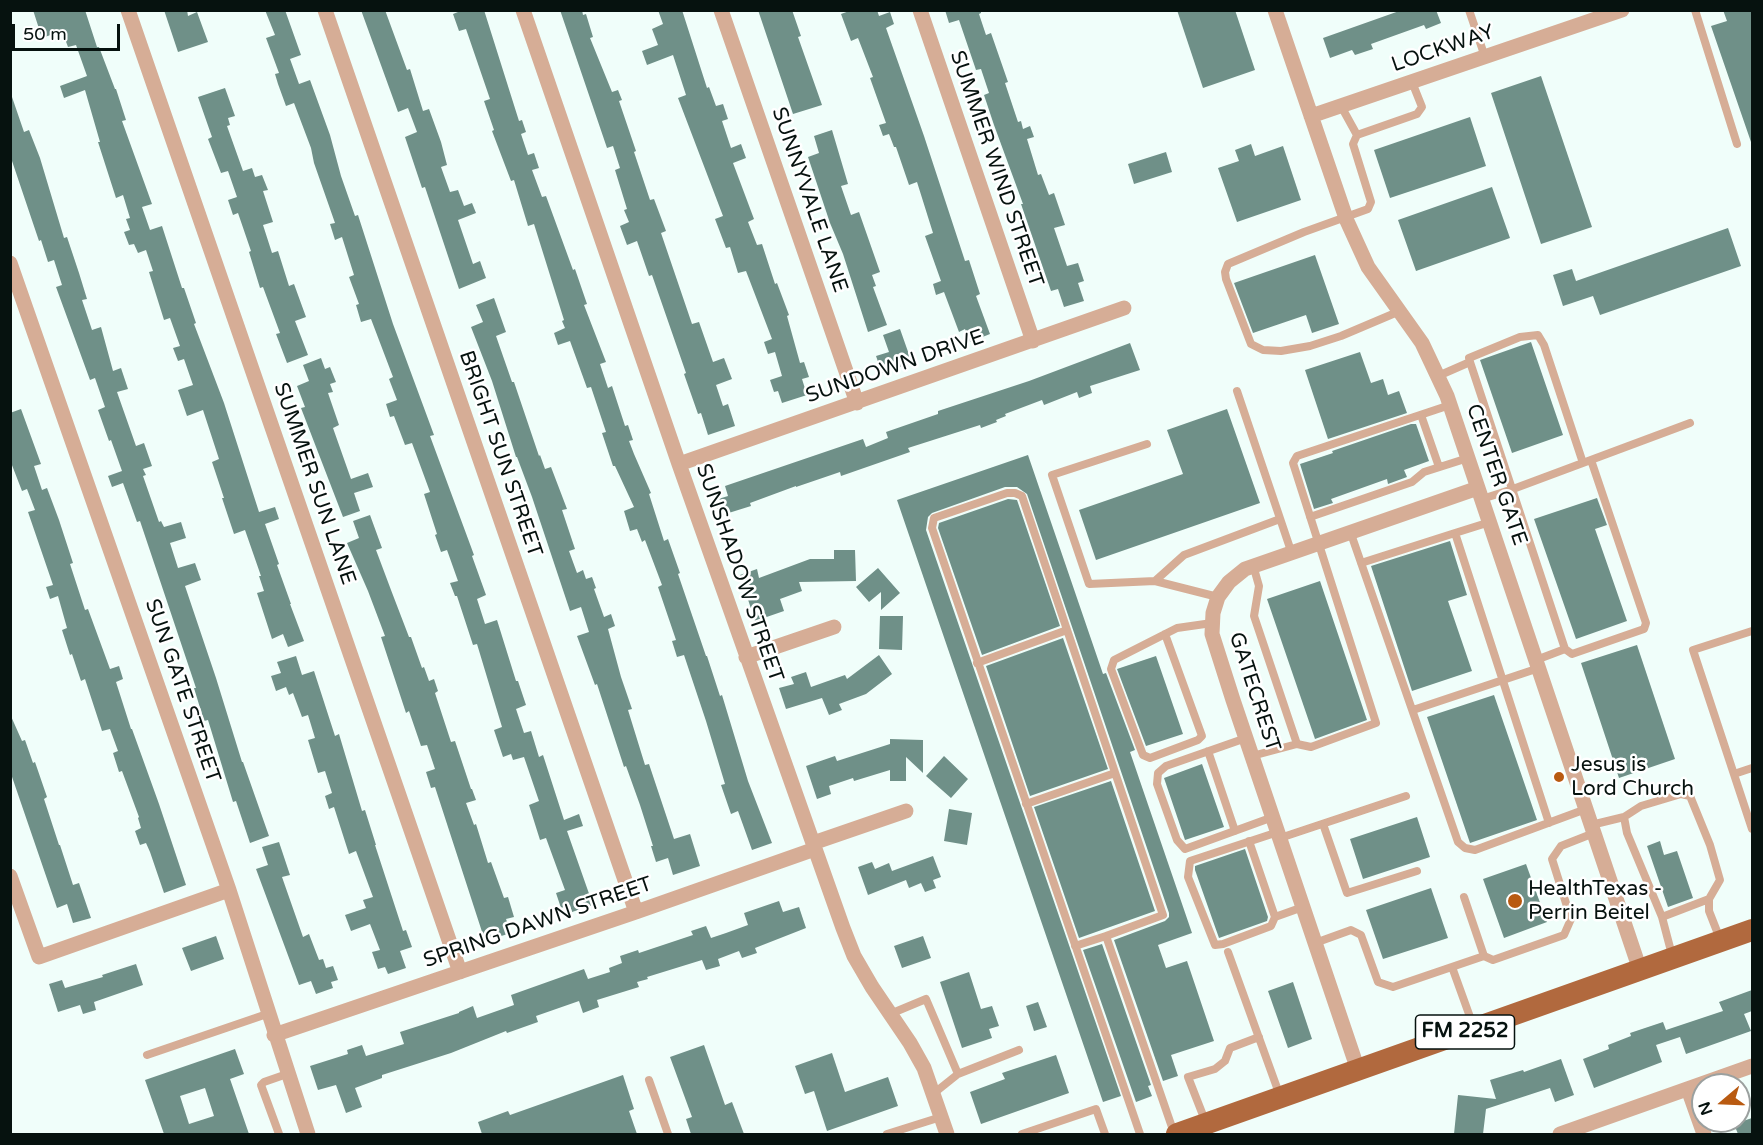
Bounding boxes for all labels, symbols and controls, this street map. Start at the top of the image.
scale bar [15,12,123,50]
street label: LOCKWAY [1388,20,1498,78]
text: 50 m [23,23,67,45]
street label: SUMMER WIND STREET [944,48,1048,290]
street label: SUNNYVALE LANE [765,104,853,296]
street label: SUNDOWN DRIVE [803,325,987,409]
street label: BRIGHT SUN STREET [453,348,547,560]
street label: SUMMER SUN LANE [268,380,360,588]
street label: CENTER GATE [1460,401,1532,549]
street label: SUNSHADOW STREET [690,461,788,685]
street label: SUN GATE STREET [139,596,225,786]
street label: GATECREST [1223,629,1285,755]
place label: Jesus is Lord Church [1571,752,1694,802]
marker: Jesus is Lord Church [1552,770,1566,784]
street label: SPRING DAWN STREET [420,872,656,974]
place label: HealthTexas - Perrin Beitel [1528,876,1662,926]
marker: HealthTexas - Perrin Beitel [1506,892,1524,910]
road number: FM 2252 [1416,1015,1514,1049]
north arrow [1691,1073,1751,1133]
text: N [1694,1099,1717,1118]

